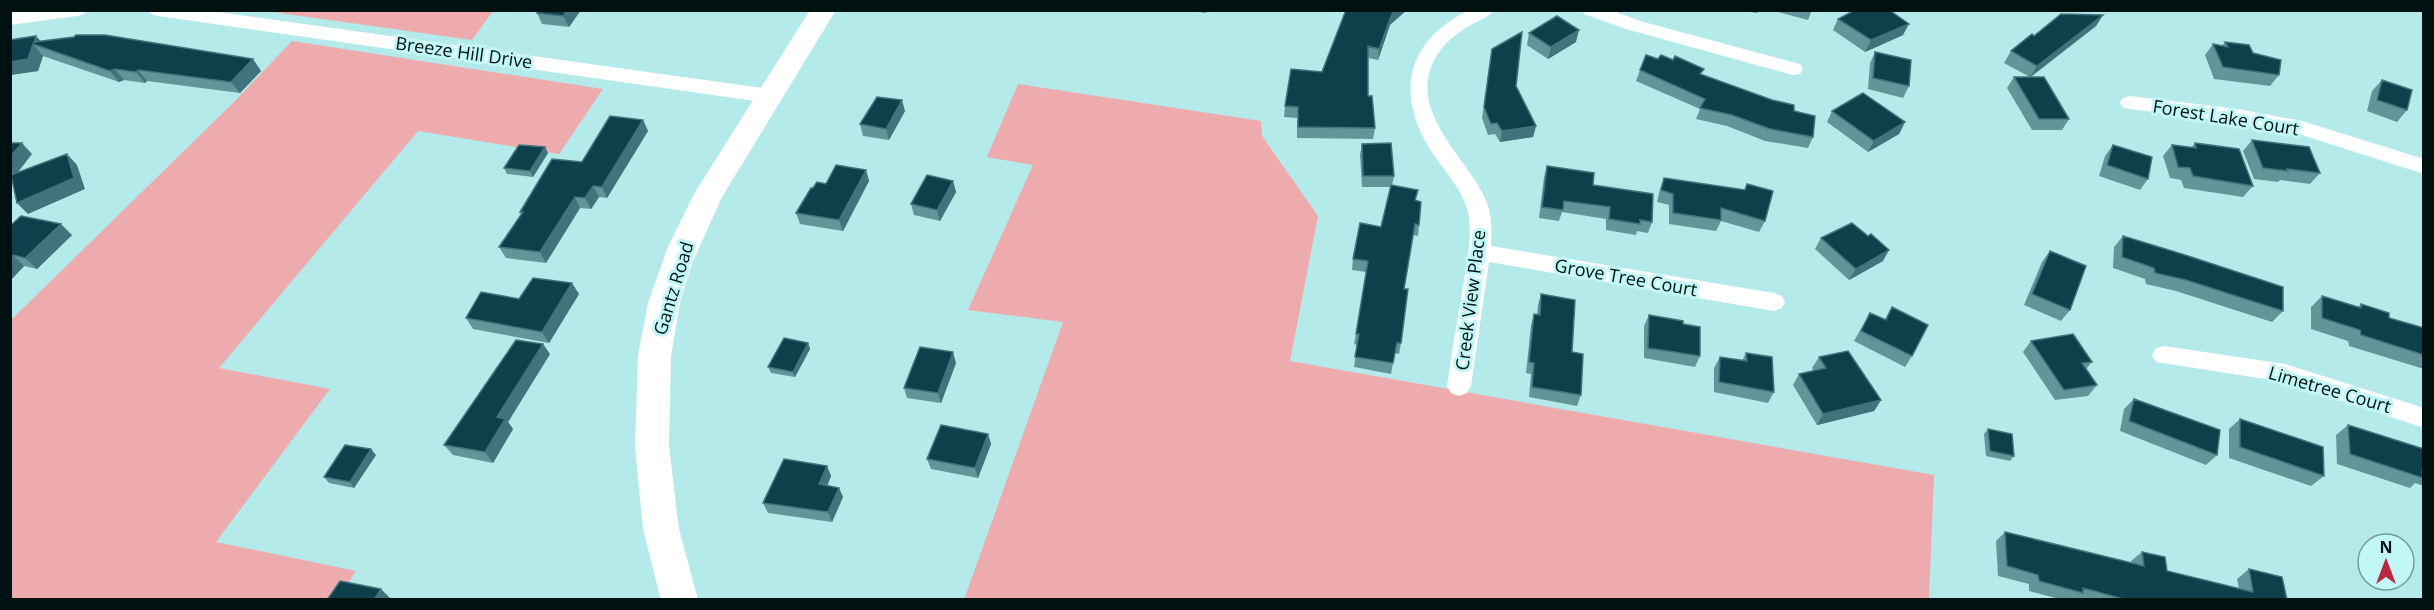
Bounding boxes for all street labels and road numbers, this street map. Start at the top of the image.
street label: Breeze Hill Drive [394,31,534,73]
street label: Forest Lake Court [2151,94,2301,140]
street label: Creek View Place [1449,228,1491,372]
street label: Gantz Road [647,238,699,338]
street label: Grove Tree Court [1553,253,1699,301]
street label: Limetree Court [2266,360,2394,418]

